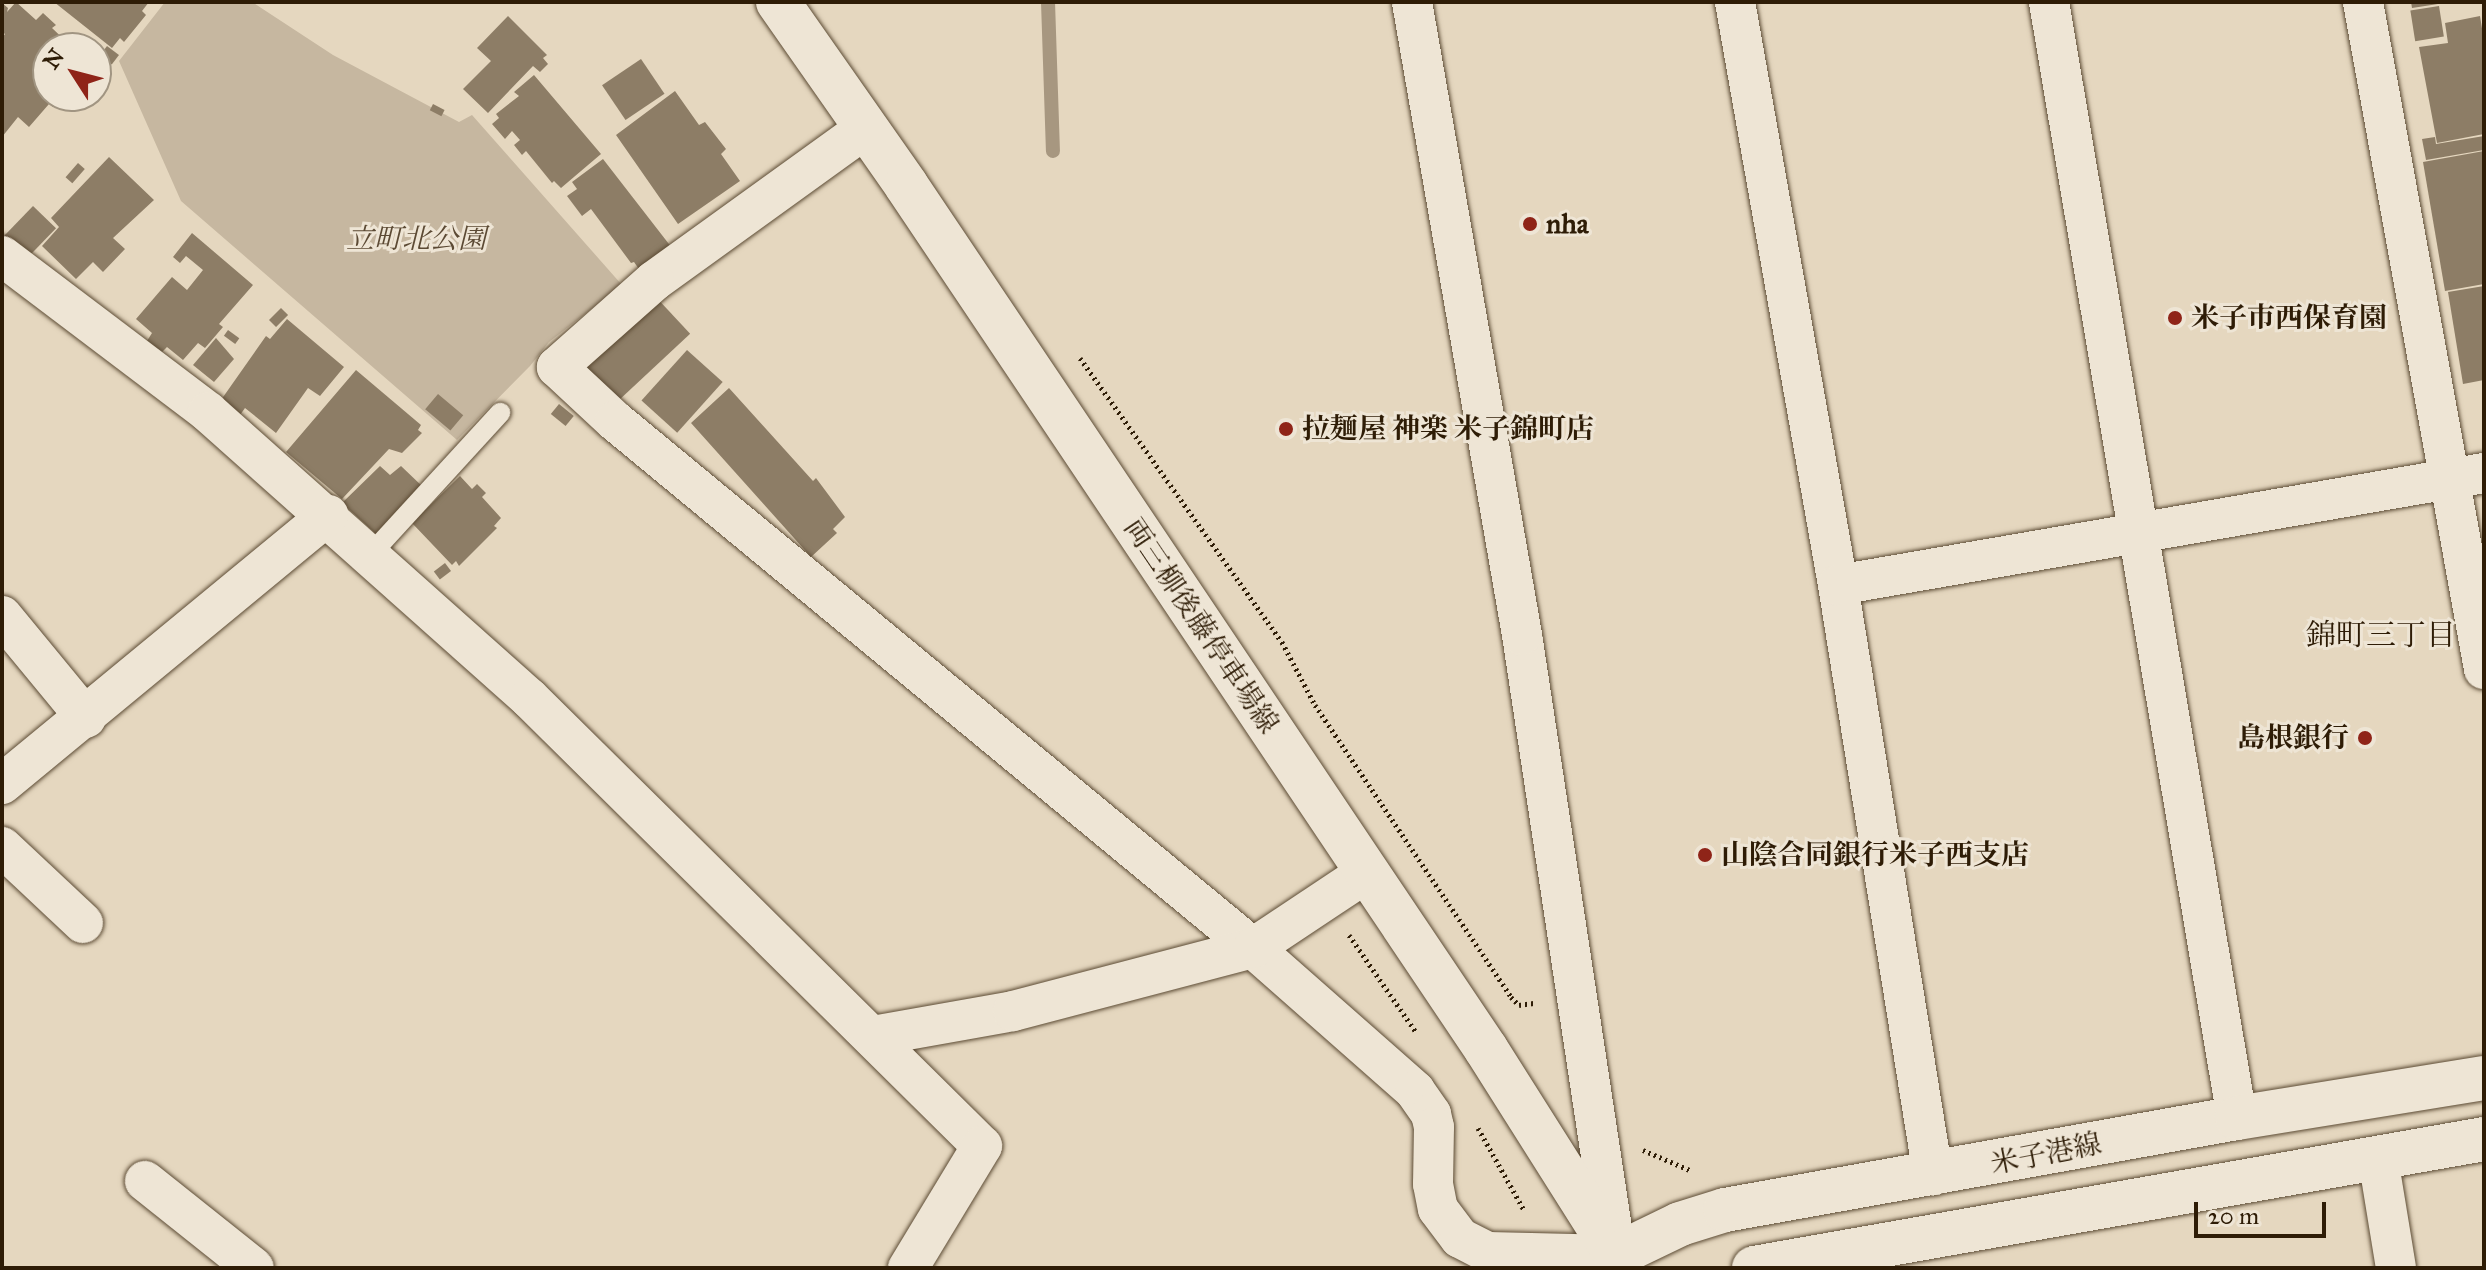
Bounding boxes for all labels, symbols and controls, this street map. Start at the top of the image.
north arrow [32,32,112,112]
text: N [37,43,70,74]
place label: nha [1546,207,1589,241]
marker: nha [1521,215,1539,233]
park label: 立町北公園 [346,222,486,256]
place label: 米子市西保育園 [2191,301,2387,335]
marker: 米子市西保育園 [2166,309,2184,327]
place label: 拉麺屋 神楽 米子錦町店 [1302,412,1594,446]
marker: 拉麺屋 神楽 米子錦町店 [1277,420,1295,438]
street label: 両三柳後藤停車場線 [1117,512,1285,740]
district label: 錦町三丁目 [2306,617,2456,653]
place label: 島根銀行 [2237,721,2349,755]
marker: 島根銀行 [2356,729,2374,747]
place label: 山陰合同銀行米子西支店 [1721,838,2029,872]
marker: 山陰合同銀行米子西支店 [1696,846,1714,864]
street label: 米子港線 [1988,1127,2104,1181]
scale bar [2198,1186,2330,1236]
text: 20 m [2208,1201,2259,1231]

